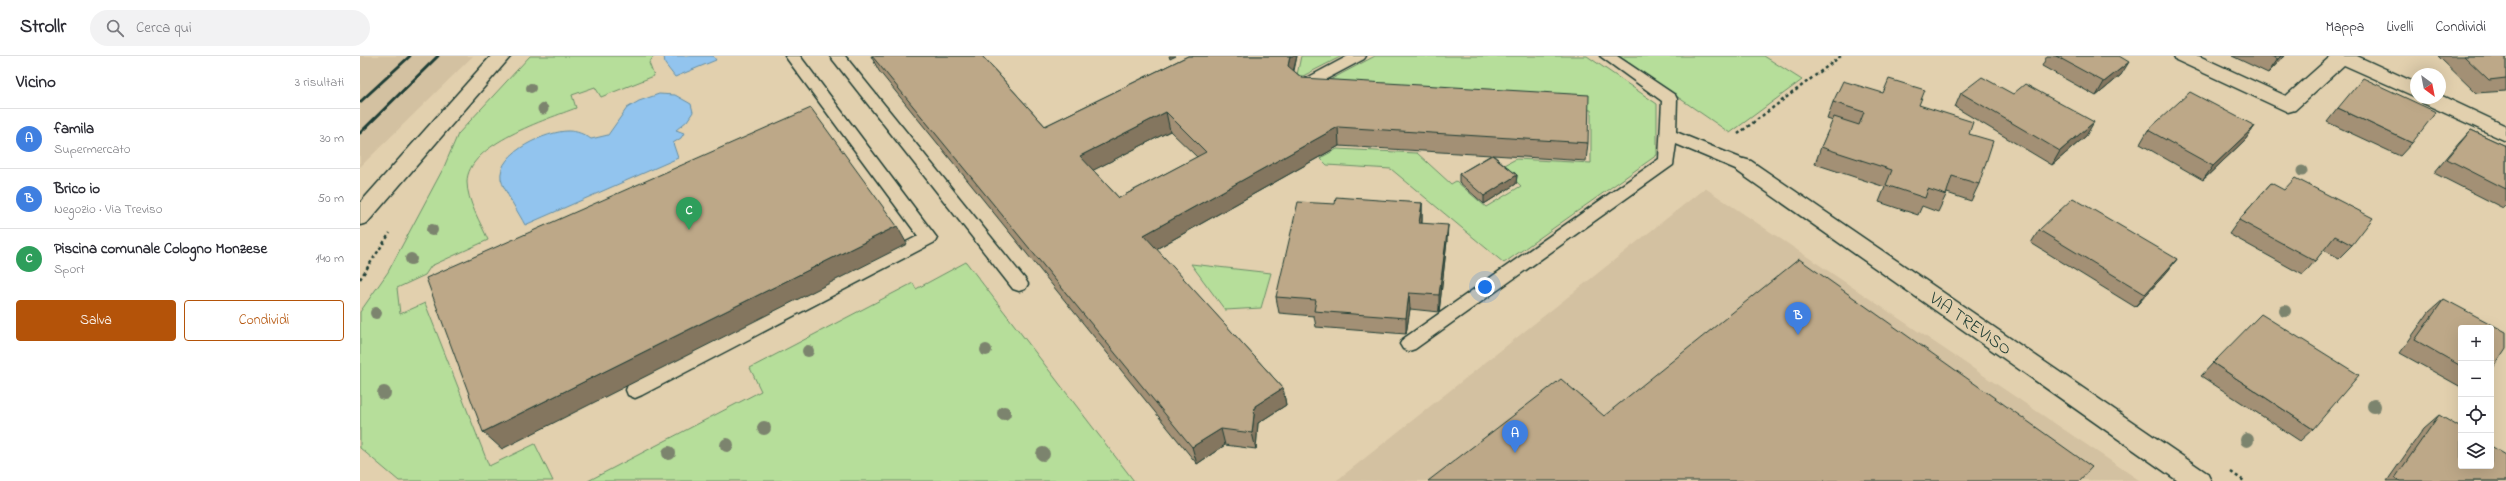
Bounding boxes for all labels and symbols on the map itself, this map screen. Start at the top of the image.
north arrow [2410,68,2446,104]
pin: C [676,197,702,230]
your location [1475,277,1495,297]
street label: VIA TREVISO [1922,286,2016,363]
pin: B [1785,302,1811,335]
pin: A [1502,420,1528,453]

